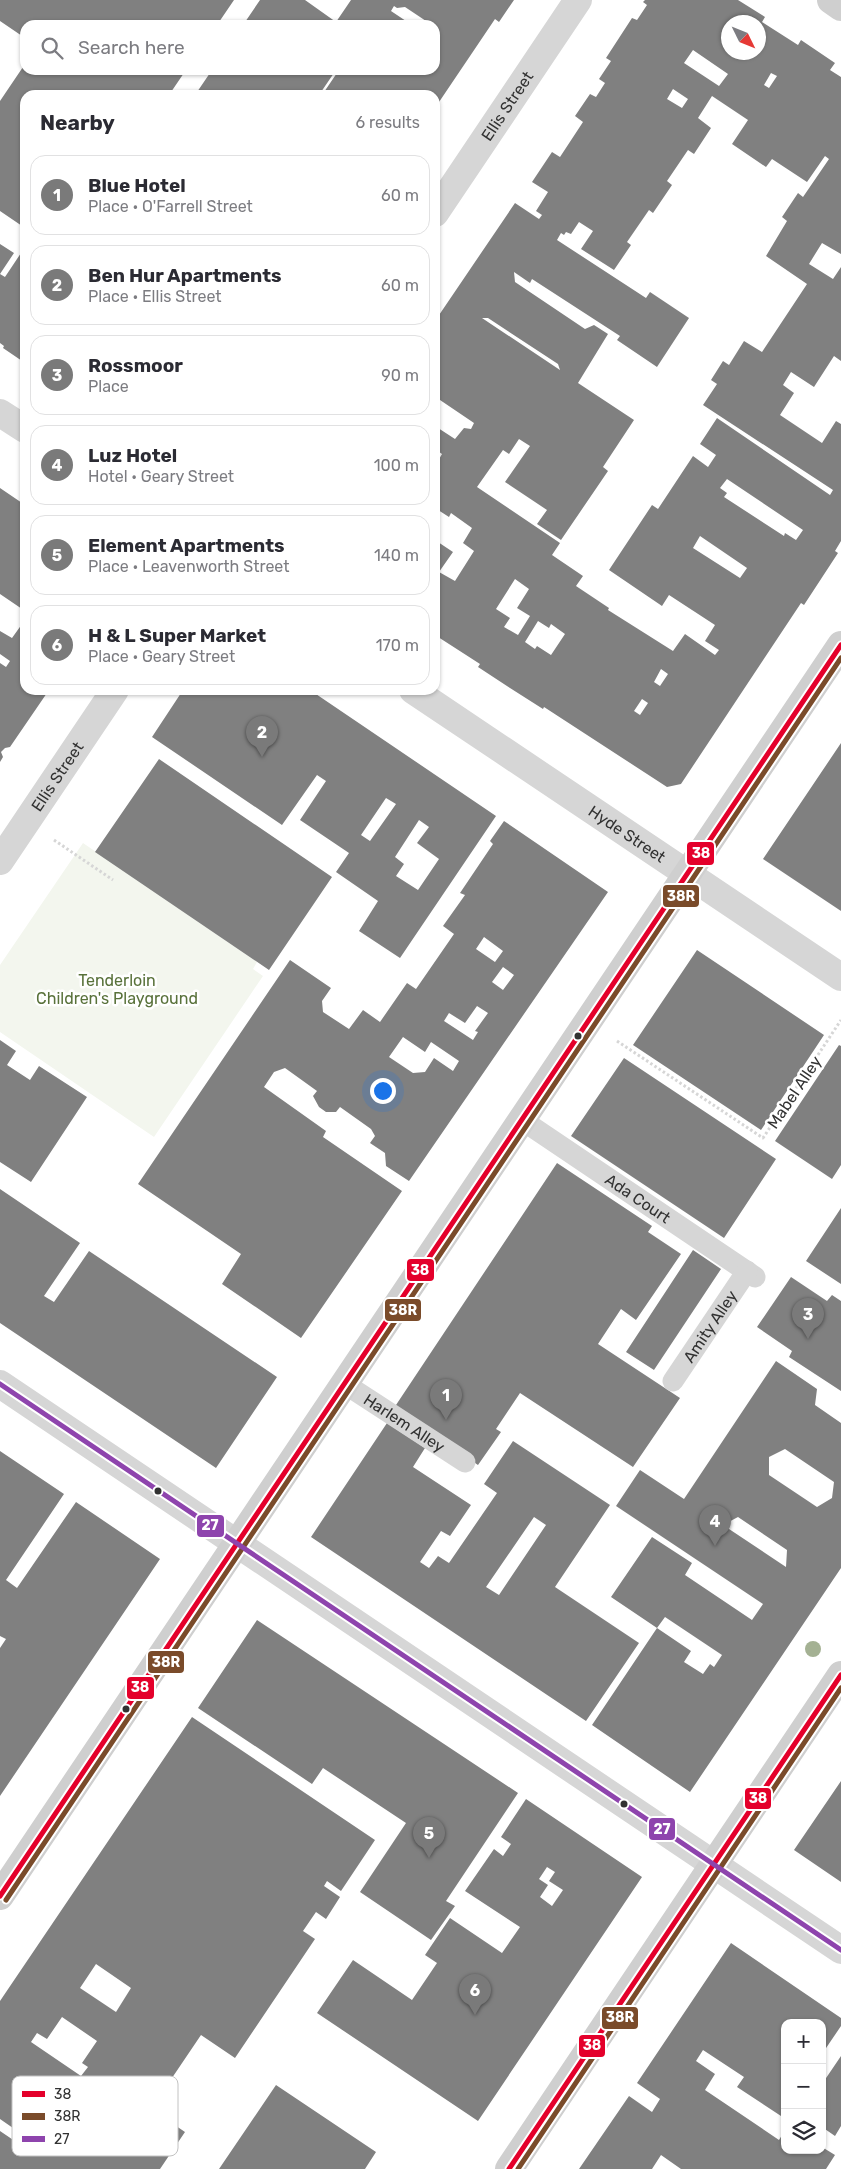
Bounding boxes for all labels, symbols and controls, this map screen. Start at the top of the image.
north arrow [721,15,766,60]
search box [20,20,440,75]
icon: search [38,34,66,62]
text: Search here [78,36,185,59]
street label: Ellis Street [477,68,537,145]
text: Nearby [40,110,115,135]
text: 6 results [355,113,420,132]
text: Blue Hotel [88,174,186,197]
text: 1 [53,186,61,205]
text: 60 m [381,186,419,205]
text: Place · O'Farrell Street [88,197,253,216]
text: Ben Hur Apartments [88,264,282,287]
text: 2 [52,276,62,295]
text: 60 m [381,276,419,295]
text: Place · Ellis Street [88,287,222,306]
text: Rossmoor [88,354,183,377]
text: 3 [52,366,62,385]
text: 90 m [381,366,419,385]
text: Place [88,377,129,396]
text: Luz Hotel [88,444,177,467]
text: 4 [52,456,62,475]
text: 100 m [374,456,419,475]
text: Hotel · Geary Street [88,467,234,486]
text: Element Apartments [88,534,285,557]
text: 5 [52,546,62,565]
text: 140 m [374,546,419,565]
text: Place · Leavenworth Street [88,557,290,576]
text: H & L Super Market [88,624,266,647]
text: 6 [52,636,62,655]
text: 170 m [376,636,419,655]
text: Place · Geary Street [88,647,235,666]
pin: 2 [246,716,278,757]
street label: Ellis Street [27,738,87,815]
street label: Hyde Street [585,802,669,867]
line badge: 38 [686,841,715,866]
text: 38 [692,845,710,862]
line badge: 38R [662,884,700,908]
text: 38R [667,888,696,905]
park label: Tenderloin Children's Playground [36,971,198,1008]
unlabelled marker [573,1031,583,1041]
street label: Mabel Alley [763,1052,826,1132]
your location [370,1078,396,1104]
street label: Ada Court [602,1170,674,1227]
line badge: 38 [406,1258,435,1282]
text: 38 [411,1262,429,1279]
street label: Amity Alley [679,1287,741,1366]
line badge: 38R [384,1298,422,1322]
pin: 3 [792,1298,824,1339]
text: 38R [389,1302,418,1319]
pin: 1 [430,1379,462,1420]
street label: Harlem Alley [360,1390,449,1457]
unlabelled marker [153,1486,163,1496]
pin: 4 [699,1505,731,1546]
line badge: 27 [196,1514,225,1538]
text: 27 [201,1517,219,1534]
line badge: 38R [147,1650,185,1674]
text: 38R [152,1654,181,1671]
line badge: 38 [126,1676,155,1700]
text: 38 [131,1679,149,1696]
unlabelled marker [121,1704,131,1714]
line badge: 38 [744,1787,772,1810]
text: 38 [749,1790,767,1807]
unlabelled marker [619,1799,629,1809]
pin: 5 [413,1817,445,1858]
line badge: 27 [648,1817,676,1841]
text: 27 [653,1821,671,1838]
pin: 6 [459,1974,491,2015]
line badge: 38R [601,2006,639,2030]
text: 38R [606,2009,635,2026]
map controls [781,2019,826,2154]
button: + [781,2019,826,2064]
line badge: 38 [578,2034,606,2058]
text: 38 [583,2037,601,2054]
button: − [781,2064,826,2109]
legend [12,2076,178,2156]
text: 38 [54,2086,71,2103]
text: 38R [54,2108,81,2125]
button: layers [781,2109,826,2154]
text: 27 [54,2131,69,2148]

